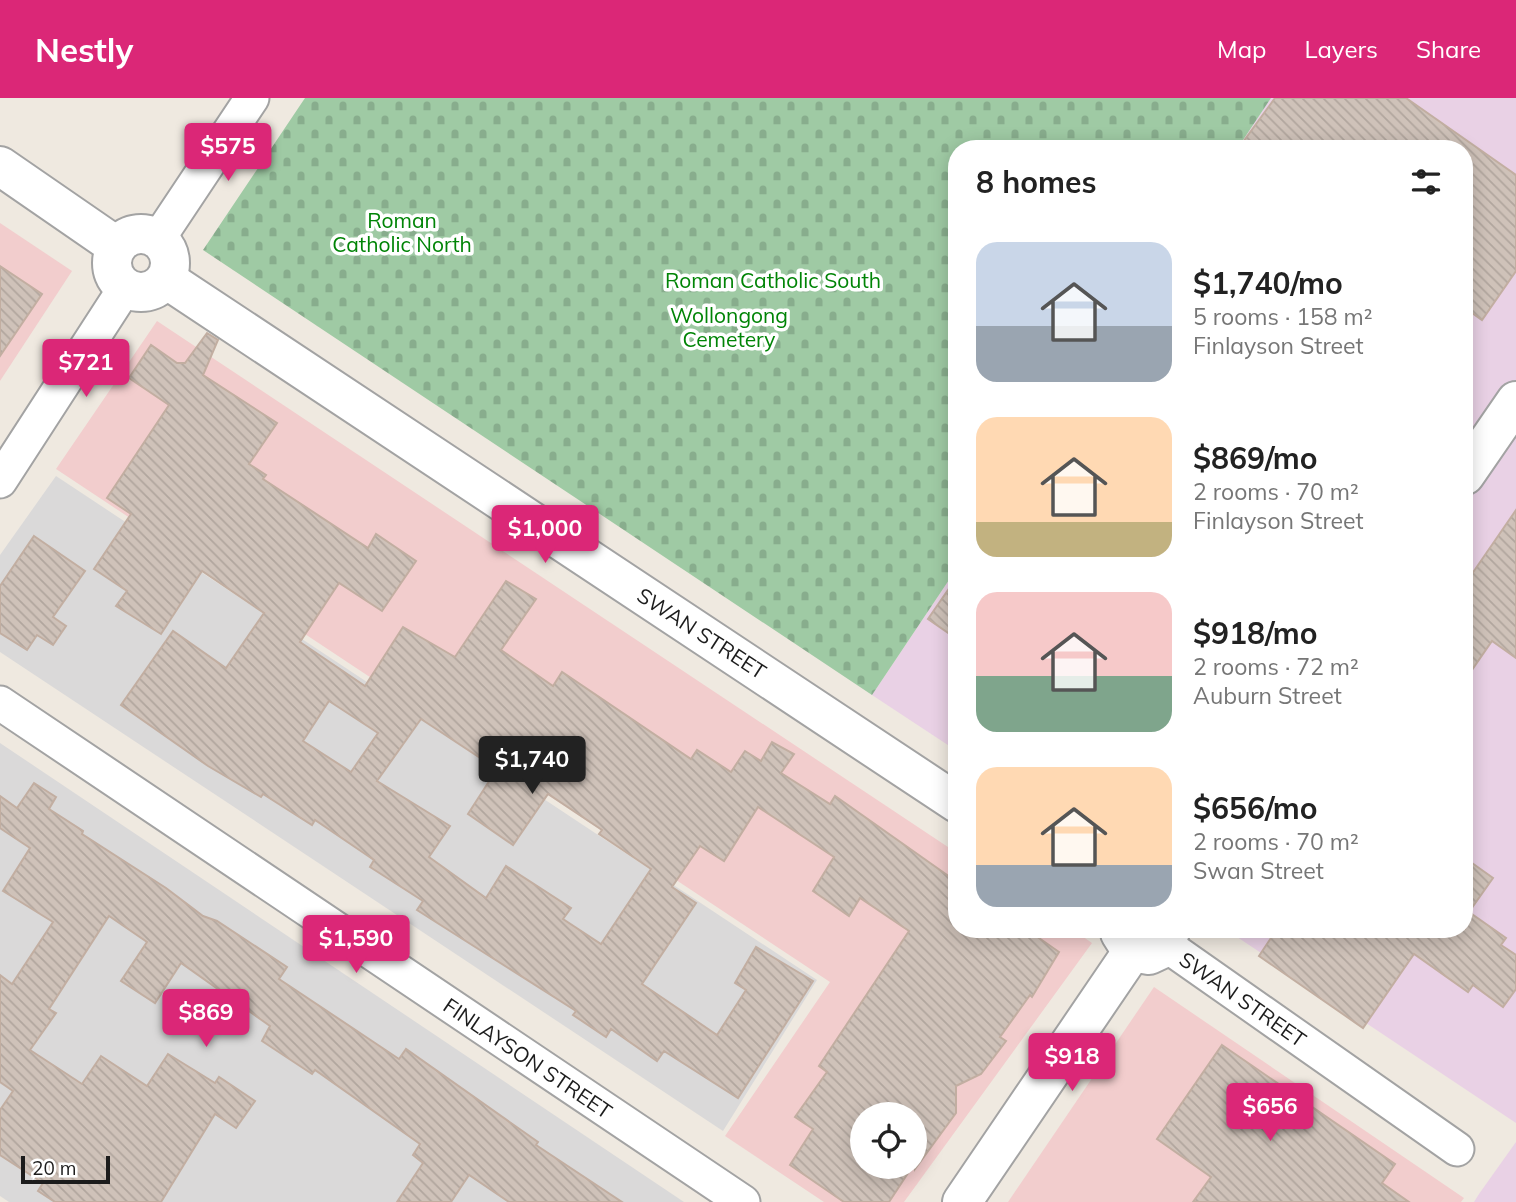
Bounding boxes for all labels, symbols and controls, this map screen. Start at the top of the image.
text: Nestly [35,29,133,70]
text: Map [1217,34,1266,64]
text: Layers [1304,34,1378,64]
text: Share [1416,34,1481,64]
pin: $575 [187,123,269,183]
text: $575 [200,131,256,160]
text: 8 homes [976,163,1097,201]
icon: filters [1407,163,1445,201]
park label: Roman Catholic North [332,207,472,257]
text: $1,740/mo [1193,264,1343,302]
park label: Roman Catholic South [665,267,881,293]
icon: home [1032,270,1116,354]
park label: Wollongong Cemetery [670,302,788,352]
text: 5 rooms · 158 m² [1193,302,1373,331]
text: Finlayson Street [1193,331,1364,360]
pin: $721 [45,340,127,399]
text: $721 [58,347,114,376]
text: $869/mo [1193,439,1317,477]
icon: home [1032,445,1116,529]
text: 2 rooms · 70 m² [1193,477,1359,506]
pin: $1,000 [488,505,602,565]
text: Finlayson Street [1193,506,1364,535]
text: $1,000 [508,513,582,542]
street label: SWAN STREET [633,582,772,685]
text: $918/mo [1193,614,1317,652]
icon: home [1032,620,1116,704]
text: 2 rooms · 72 m² [1193,652,1359,681]
text: Auburn Street [1193,681,1342,710]
pin: $1,740 [475,736,589,796]
text: $1,740 [495,744,569,773]
text: $656/mo [1193,789,1317,827]
icon: home [1032,795,1116,879]
text: 2 rooms · 70 m² [1193,827,1359,856]
text: Swan Street [1193,856,1324,885]
pin: $1,590 [299,916,413,975]
text: $1,590 [319,923,393,952]
street label: SWAN STREET [1175,946,1312,1052]
pin: $869 [165,990,247,1049]
street label: FINLAYSON STREET [439,992,618,1124]
text: $869 [178,997,234,1026]
pin: $918 [1031,1034,1113,1093]
text: $918 [1044,1041,1100,1070]
pin: $656 [1229,1084,1311,1143]
text: $656 [1242,1091,1298,1120]
map controls [850,1102,927,1179]
button: locate [850,1102,927,1179]
scale bar [21,1153,110,1185]
text: 20 m [32,1156,76,1180]

